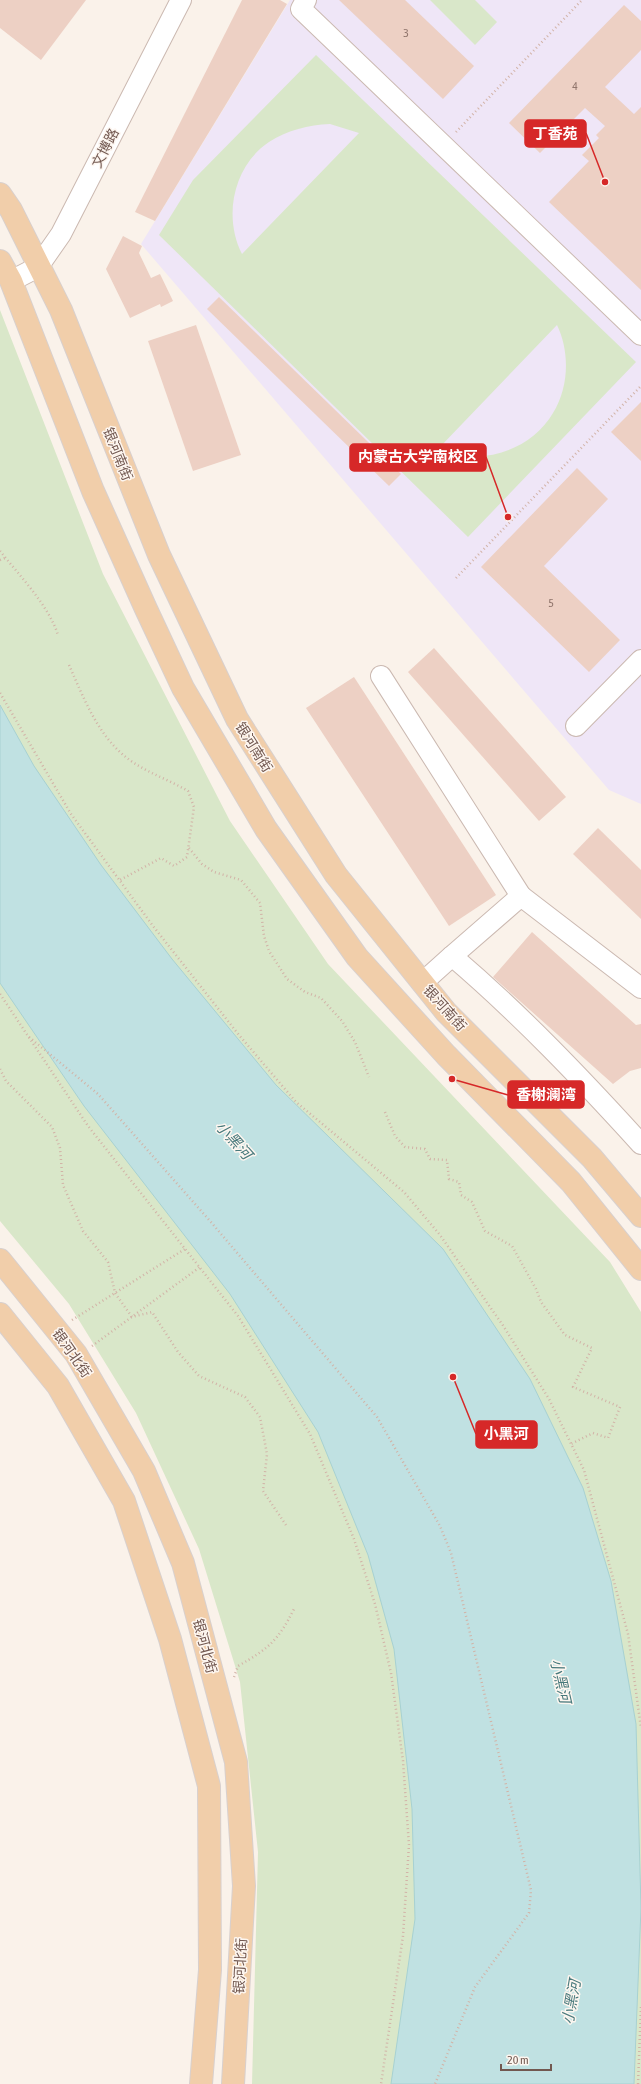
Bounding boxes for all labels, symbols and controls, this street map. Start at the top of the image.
house number: 3 [403,26,409,40]
house number: 4 [572,79,578,93]
callout: 丁香苑 [525,120,586,147]
text: 丁香苑 [532,125,578,142]
street label: 文博路 [88,126,122,170]
street label: 银河南街 [100,425,136,483]
callout: 内蒙古大学南校区 [350,444,486,471]
text: 内蒙古大学南校区 [358,448,478,465]
house number: 5 [548,596,554,610]
street label: 银河南街 [232,719,276,775]
street label: 银河南街 [420,982,470,1034]
callout: 香榭澜湾 [508,1081,584,1108]
text: 香榭澜湾 [516,1086,576,1103]
water label: 小黑河 [213,1118,257,1165]
street label: 银河北街 [49,1325,95,1381]
callout: 小黑河 [476,1421,537,1448]
text: 小黑河 [483,1425,529,1442]
street label: 银河北街 [190,1617,220,1675]
water label: 小黑河 [548,1657,575,1708]
street label: 银河北街 [231,1938,249,1994]
water label: 小黑河 [559,1975,584,2026]
scale bar [501,2046,551,2072]
text: 20 m [507,2053,529,2067]

